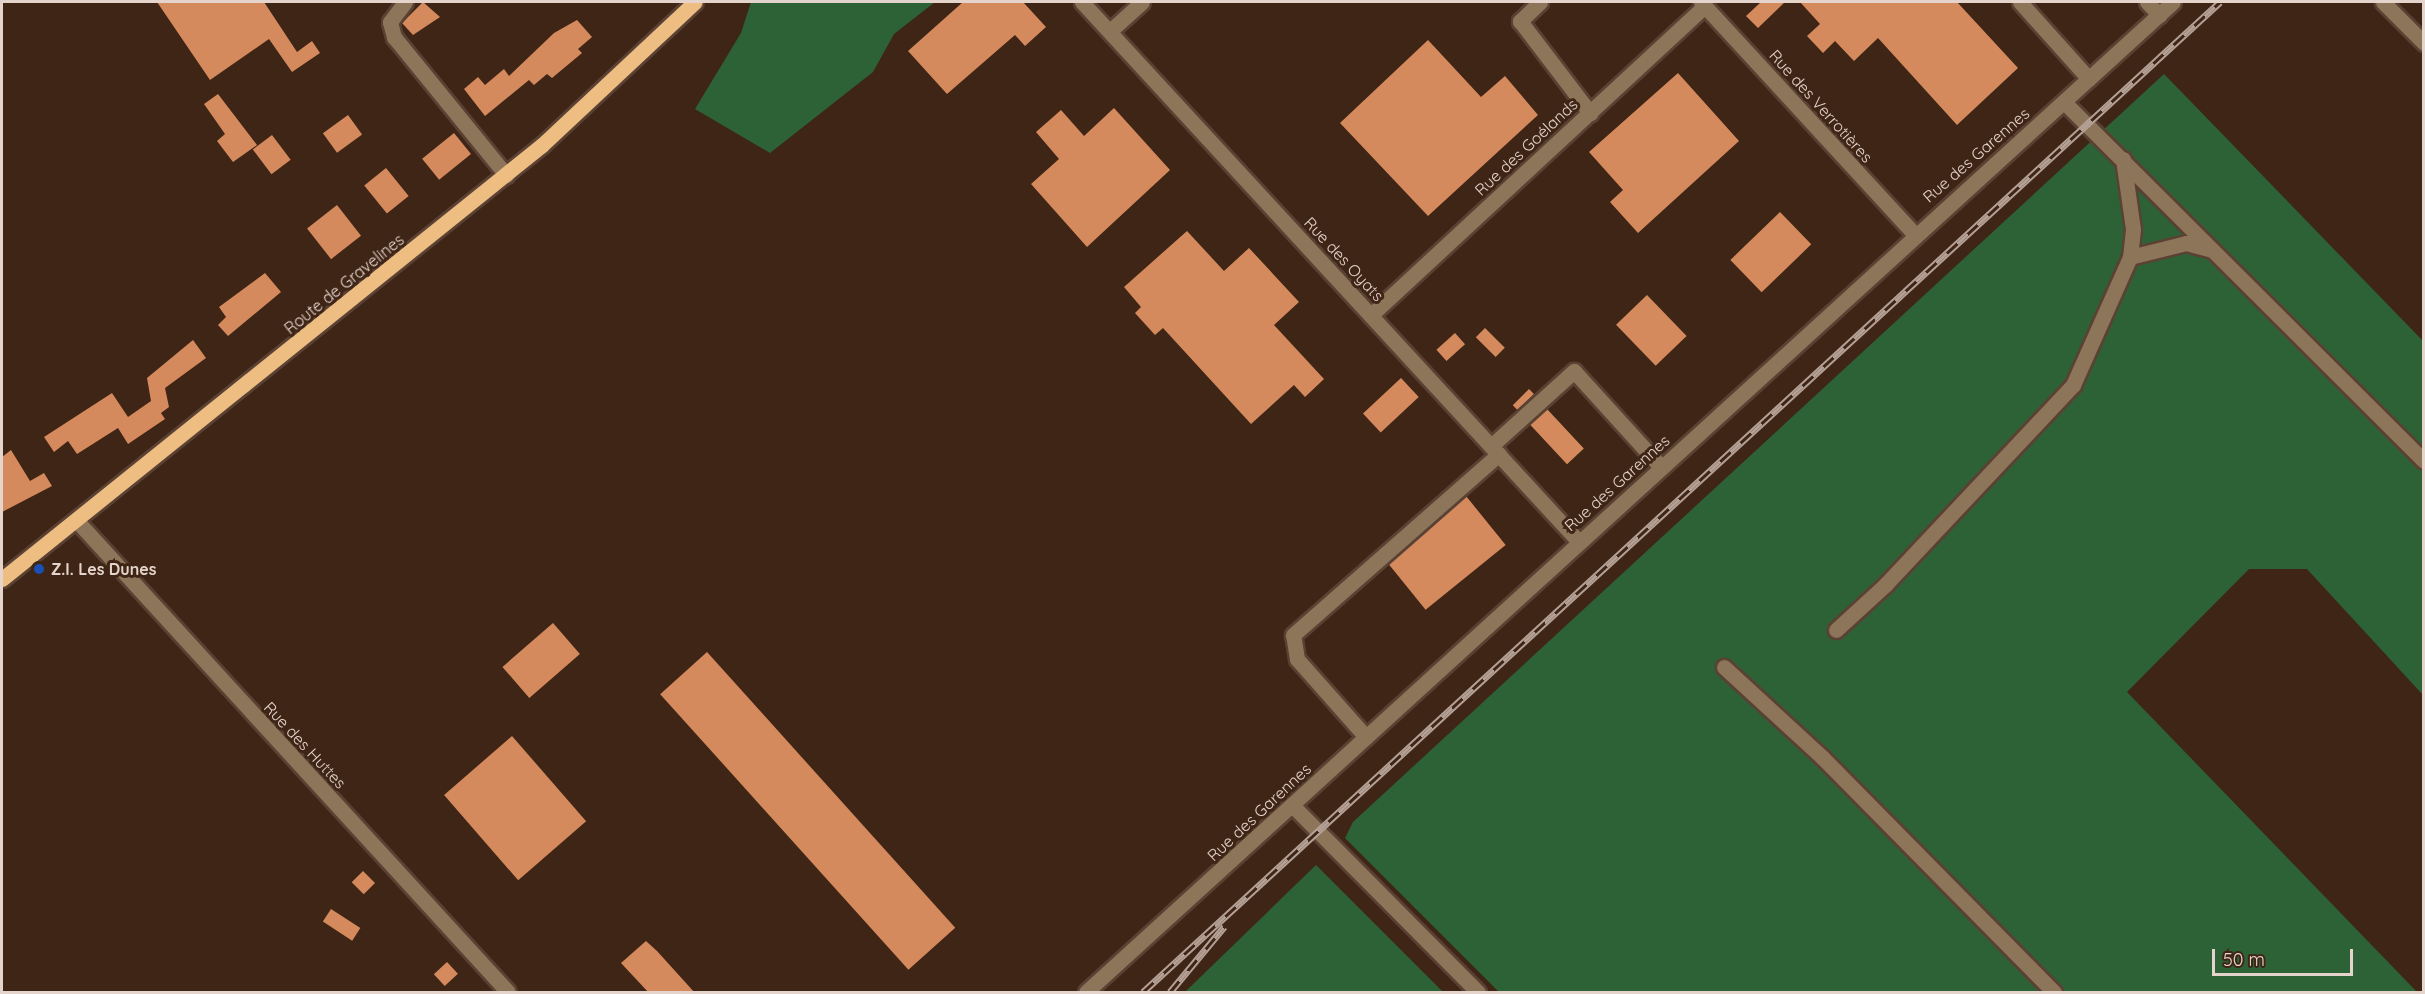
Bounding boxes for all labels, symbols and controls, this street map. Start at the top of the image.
street label: Rue des Verrotières [1765,46,1877,166]
street label: Rue des Goélands [1471,95,1581,199]
street label: Rue des Garennes [1919,104,2033,206]
street label: Rue des Oyats [1300,213,1388,305]
street label: Route de Gravelines [280,230,408,338]
street label: Rue des Garennes [1561,431,1673,535]
place label: Z.I. Les Dunes [51,559,156,579]
marker: Z.I. Les Dunes [32,562,46,576]
street label: Rue des Huttes [260,698,350,792]
street label: Rue des Garennes [1203,759,1315,865]
scale bar [2215,937,2356,975]
text: 50 m [2223,948,2265,971]

